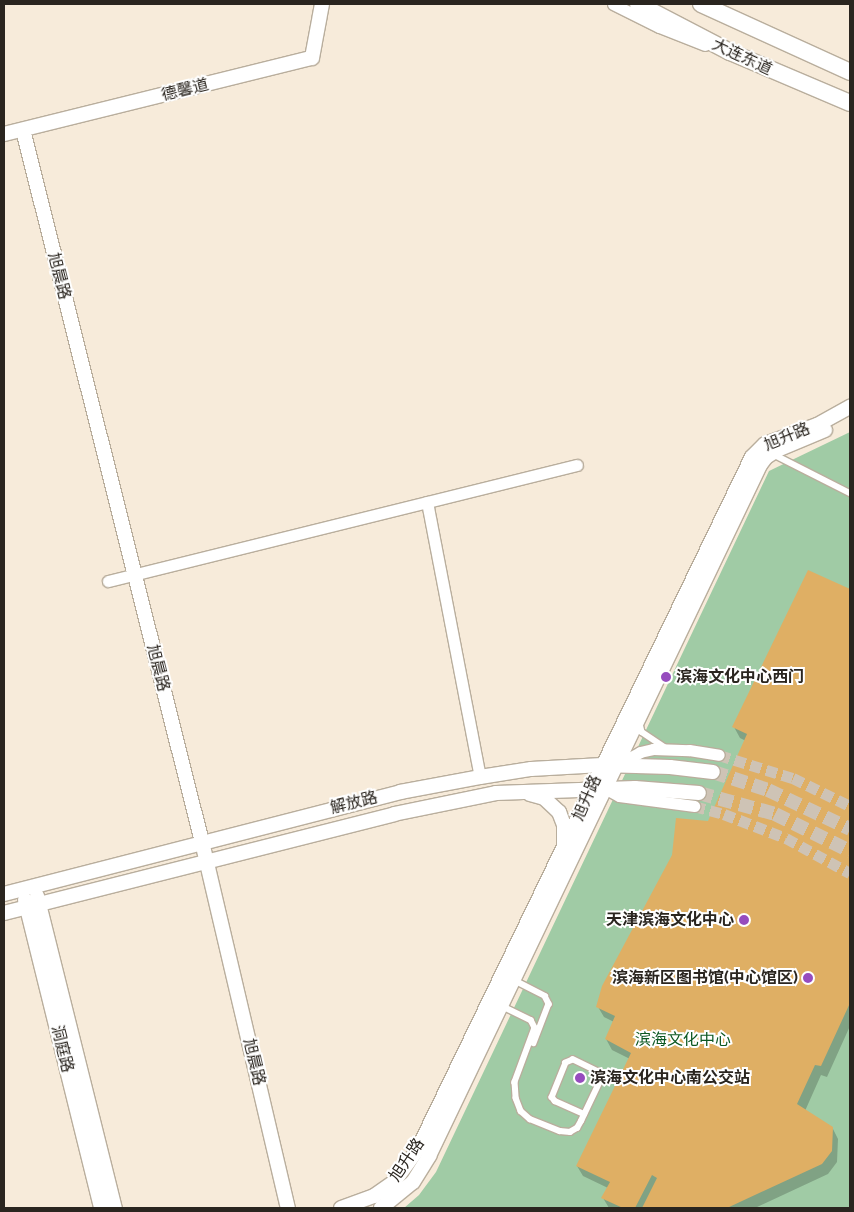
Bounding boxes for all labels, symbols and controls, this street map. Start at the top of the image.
street label: 大连东道 [709,35,775,79]
street label: 德馨道 [159,75,211,105]
street label: 旭晨路 [44,250,74,302]
street label: 旭升路 [761,419,813,455]
street label: 旭晨路 [143,642,173,694]
place label: 滨海文化中心西门 [676,667,804,687]
marker: 滨海文化中心西门 [660,671,672,683]
street label: 旭升路 [568,772,606,824]
street label: 解放路 [328,788,380,818]
place label: 天津滨海文化中心 [606,910,734,930]
marker: 天津滨海文化中心 [738,914,750,926]
place label: 滨海新区图书馆(中心馆区) [612,968,798,988]
marker: 滨海新区图书馆(中心馆区) [802,972,814,984]
street label: 洞庭路 [47,1023,77,1075]
park label: 滨海文化中心 [635,1030,731,1050]
street label: 旭晨路 [239,1036,269,1088]
place label: 滨海文化中心南公交站 [590,1068,750,1088]
marker: 滨海文化中心南公交站 [574,1072,586,1084]
street label: 旭升路 [386,1135,428,1185]

